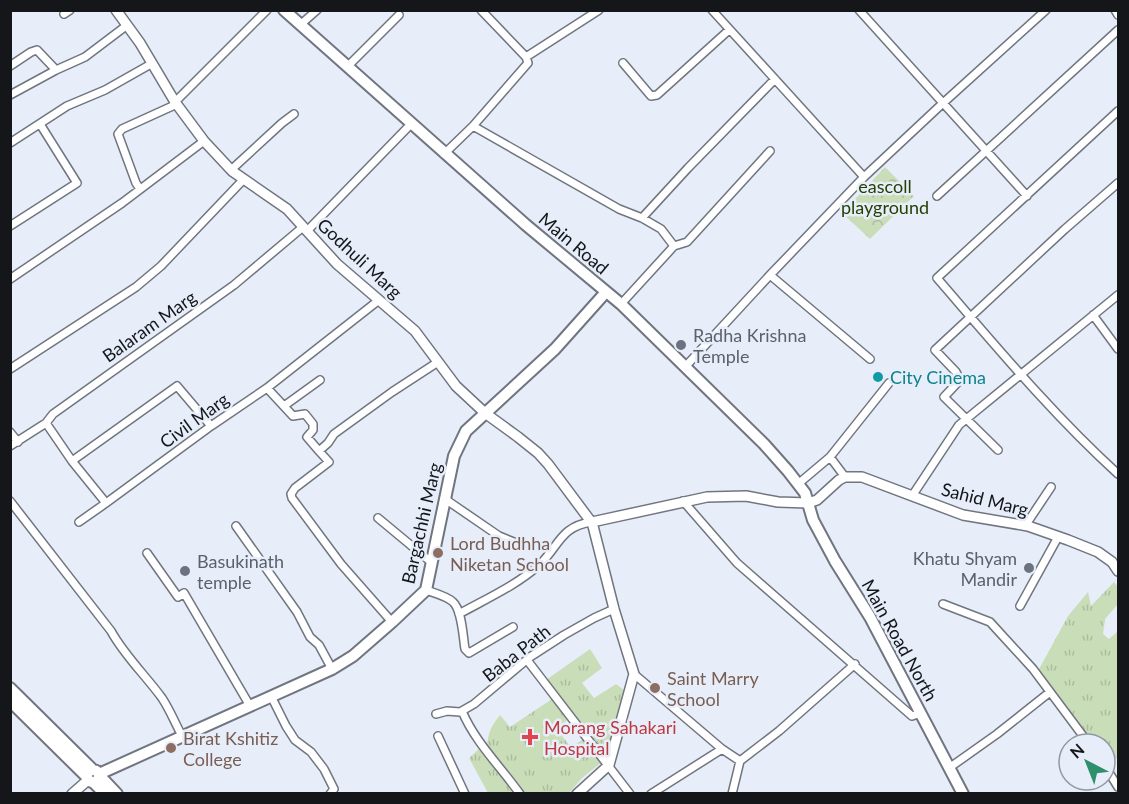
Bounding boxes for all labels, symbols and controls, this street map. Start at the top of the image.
park label: eascoll playground [841,175,929,218]
street label: Main Road [535,207,613,279]
street label: Godhuli Marg [313,213,407,303]
street label: Balaram Marg [98,286,200,366]
place label: Radha Krishna Temple [693,324,806,367]
marker: Radha Krishna Temple [674,338,688,352]
place label: City Cinema [890,366,986,388]
marker: City Cinema [871,370,885,384]
street label: Civil Marg [155,388,233,452]
street label: Bargachhi Marg [396,460,446,586]
street label: Sahid Marg [939,478,1031,520]
place label: Lord Budhha Niketan School [450,532,569,575]
marker: Lord Budhha Niketan School [431,546,445,560]
place label: Khatu Shyam Mandir [913,547,1017,590]
place label: Basukinath temple [197,550,284,593]
marker: Khatu Shyam Mandir [1022,561,1036,575]
marker: Basukinath temple [178,564,192,578]
street label: Main Road North [858,575,942,705]
street label: Baba Path [478,620,554,686]
place label: Saint Marry School [667,667,759,710]
marker: Saint Marry School [648,681,662,695]
place label: Morang Sahakari Hospital [544,716,677,759]
place label: Birat Kshitiz College [183,727,278,770]
marker: Morang Sahakari Hospital [521,728,539,746]
north arrow [1057,732,1117,792]
text: N [1066,739,1088,762]
marker: Birat Kshitiz College [164,741,178,755]

